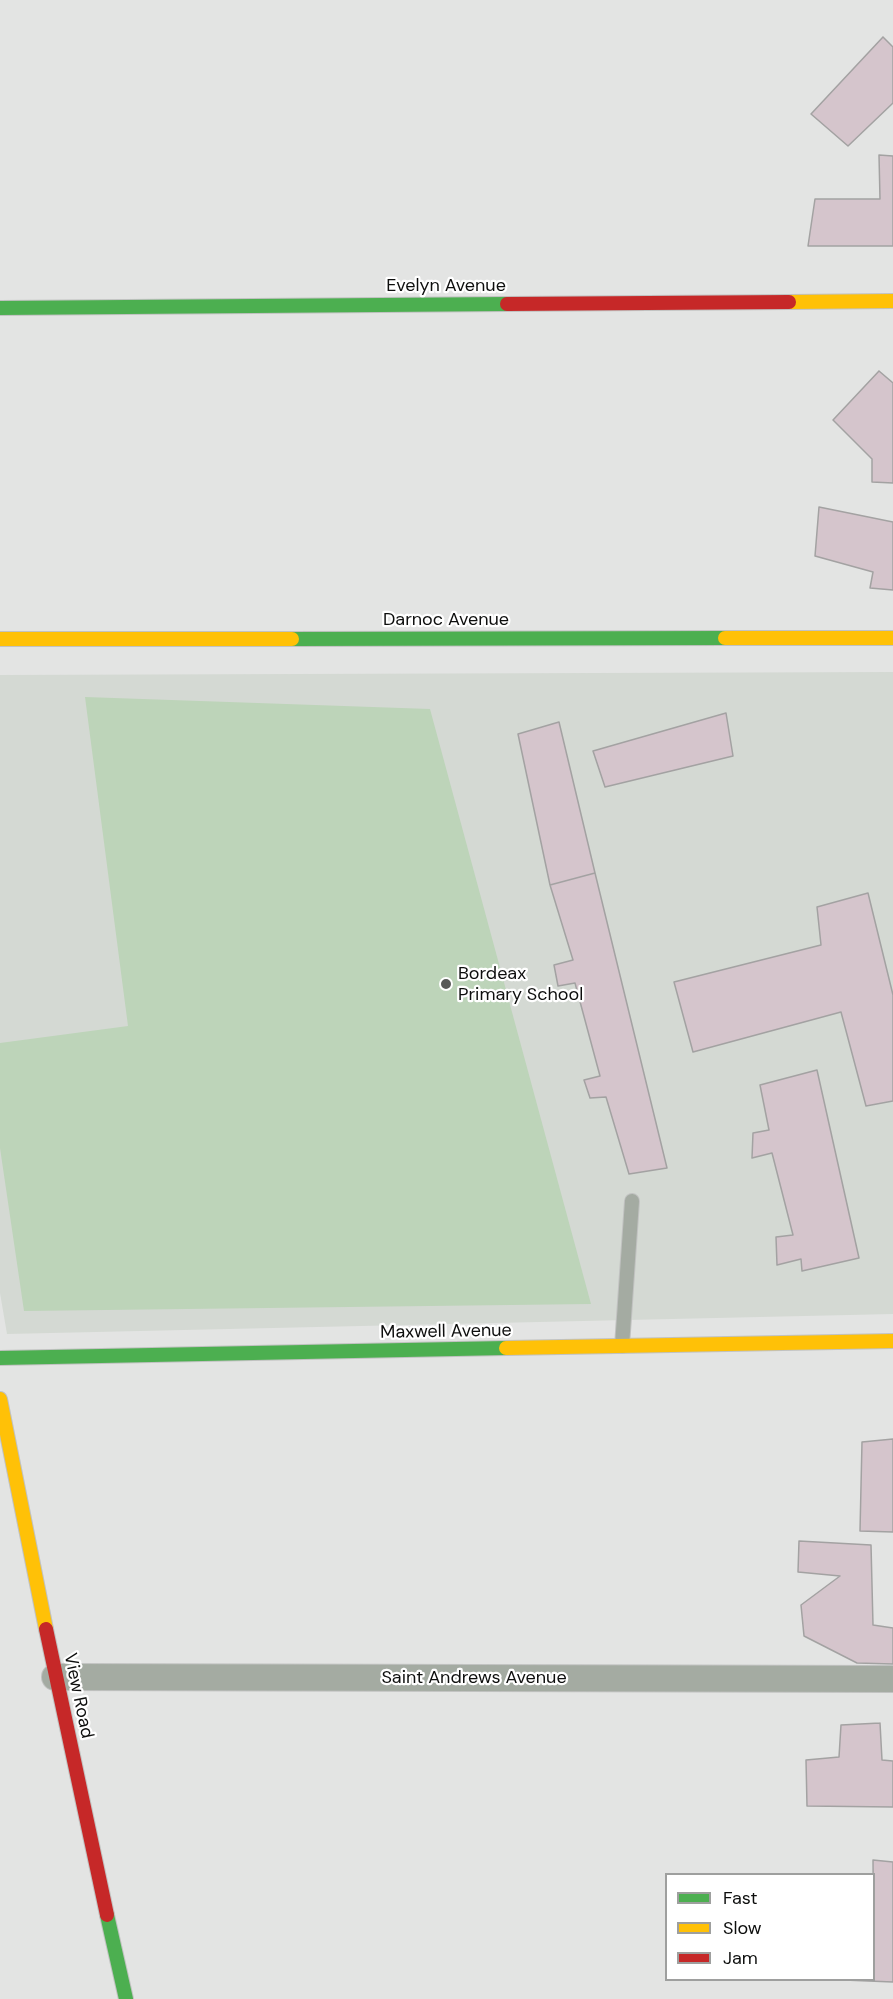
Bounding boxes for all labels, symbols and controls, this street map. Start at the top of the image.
street label: Evelyn Avenue [386,275,506,297]
street label: Darnoc Avenue [383,609,509,631]
place label: Bordeax Primary School [458,963,583,1006]
marker: Bordeax Primary School [439,977,453,991]
street label: Maxwell Avenue [380,1320,512,1344]
street label: View Road [58,1651,98,1741]
street label: Saint Andrews Avenue [381,1667,567,1689]
legend [665,1873,875,1981]
text: Fast [723,1886,758,1910]
text: Slow [723,1916,762,1940]
text: Jam [723,1946,758,1970]

